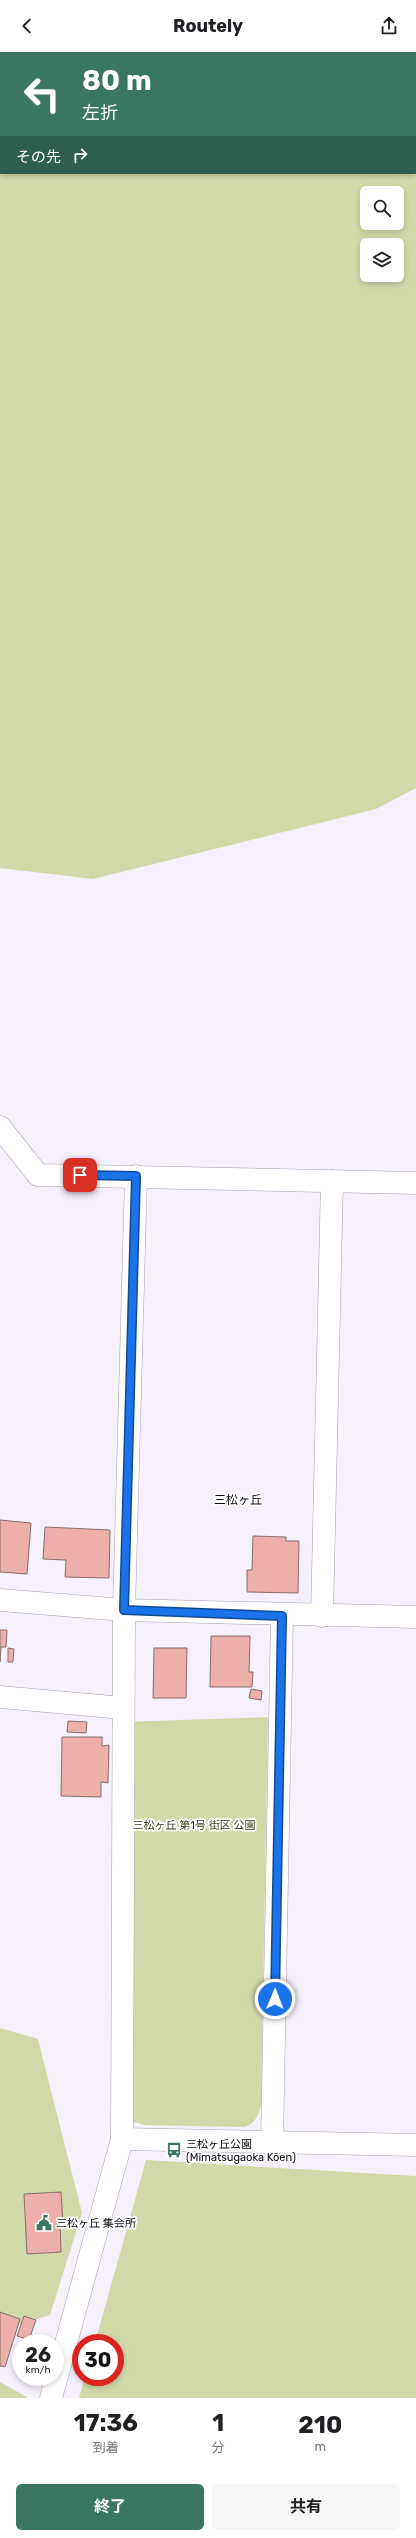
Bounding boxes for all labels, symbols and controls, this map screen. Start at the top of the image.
icon: back [16,15,38,37]
text: Routely [173,15,243,37]
icon: share [378,15,400,37]
text: 80 m [82,64,152,97]
icon: left [16,68,68,120]
text: 左折 [82,102,118,124]
icon: right [69,144,91,166]
text: その先 [16,148,61,166]
map controls [360,186,404,282]
button: search [360,186,404,230]
button: layers [360,238,404,282]
pin [63,1158,97,1192]
icon: arrive [69,1164,91,1186]
district label: 三松ヶ丘 [214,1493,262,1507]
park label: 三松ヶ丘 第1号 街区 公園 [133,1819,255,1832]
position arrow [254,1978,296,2020]
place label: 三松ヶ丘公園 (Mimatsugaoka Kōen) [186,2138,296,2164]
bus stop icon: 三松ヶ丘公園 (Mimatsugaoka Kōen) [165,2141,183,2159]
public building icon: 三松ヶ丘 集会所 [35,2214,53,2232]
place label: 三松ヶ丘 集会所 [56,2217,137,2230]
speed limit sign: 30 [72,2334,124,2386]
text: 26 [25,2343,51,2367]
text: km/h [26,2364,50,2376]
text: 17:36 [74,2409,138,2437]
text: 1 [212,2409,224,2437]
text: 210 [298,2411,342,2439]
text: m [315,2439,326,2454]
text: 到着 [93,2440,119,2455]
text: 分 [212,2440,225,2455]
button: 終了 [16,2484,204,2530]
button: 共有 [212,2484,400,2530]

